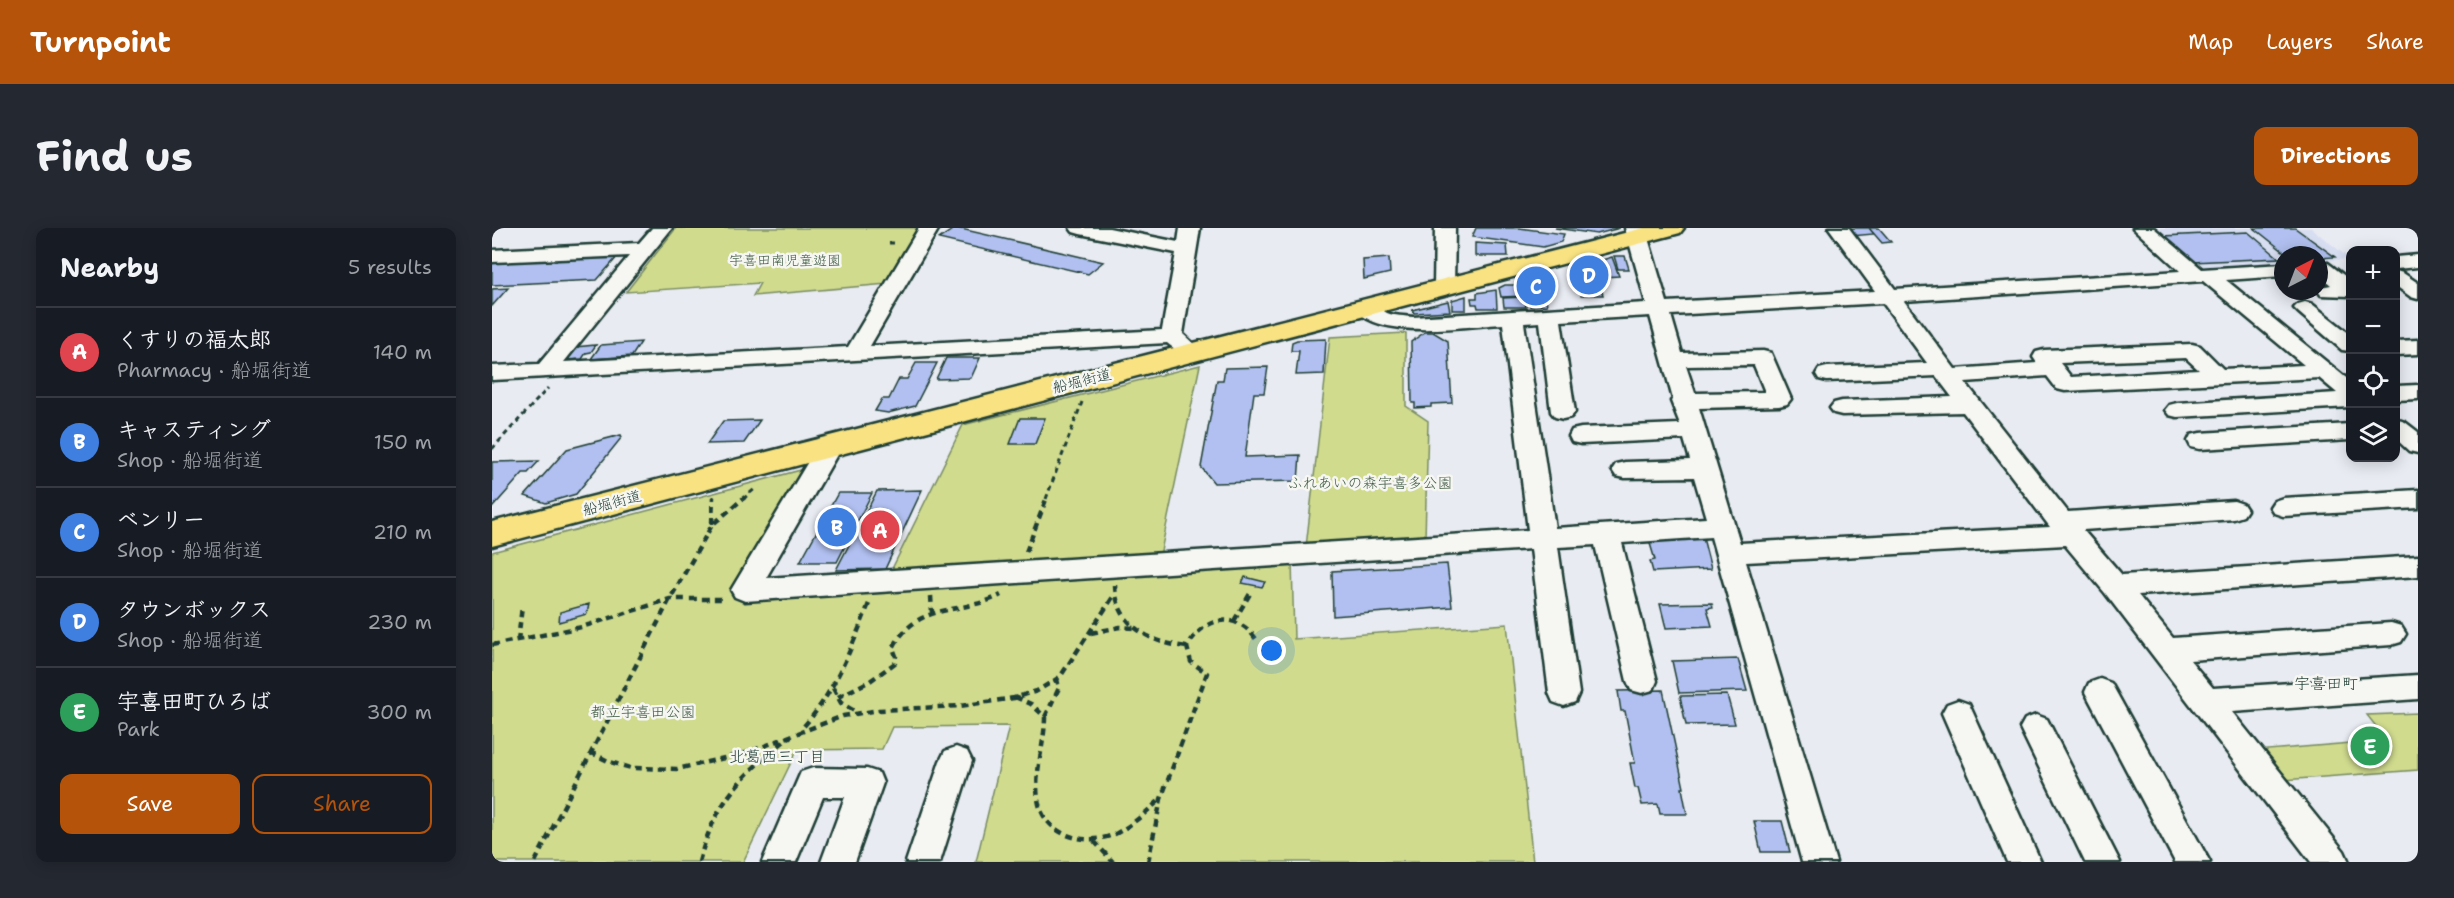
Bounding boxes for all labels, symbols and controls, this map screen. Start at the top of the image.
text: Turnpoint [30,23,171,61]
text: Map [2188,28,2233,56]
text: Layers [2266,28,2333,56]
text: Share [2366,28,2424,56]
button: Directions [2254,127,2418,185]
text: Find us [36,128,193,184]
north arrow [2274,246,2328,300]
map controls [2346,246,2400,462]
button: + [2346,246,2400,300]
text: Nearby [60,250,159,285]
park label: 宇喜田南児童遊園 [729,251,841,269]
pin: D [1570,252,1608,298]
text: 5 results [348,254,432,280]
pin: C [1516,264,1556,308]
button: − [2346,300,2400,354]
text: くすりの福太郎 [117,325,271,354]
text: A [72,339,87,365]
text: 140 m [373,339,432,365]
button: locate [2346,354,2400,408]
text: Pharmacy · 船堀街道 [117,357,311,383]
street label: 船堀街道 [1050,364,1114,398]
button: layers [2346,408,2400,462]
text: キャスティング [117,415,271,444]
text: B [73,429,86,455]
text: 150 m [374,429,432,455]
text: Shop · 船堀街道 [117,447,263,473]
park label: ふれあいの森宇喜多公園 [1287,473,1453,493]
street label: 船堀街道 [580,486,644,520]
pin: B [818,504,856,550]
text: ベンリー [117,505,205,534]
pin: A [860,508,900,552]
text: C [73,519,86,545]
text: 210 m [373,519,432,545]
text: Shop · 船堀街道 [117,537,263,563]
text: タウンボックス [117,595,271,624]
text: D [72,609,87,635]
text: 230 m [367,609,432,635]
text: Shop · 船堀街道 [117,627,263,653]
your location [1257,636,1286,665]
district label: 宇喜田町 [2294,673,2358,694]
text: 宇喜田町ひろば [117,687,271,716]
text: E [73,699,86,725]
text: 300 m [366,699,432,725]
park label: 都立宇喜田公園 [590,702,696,722]
text: Park [117,716,160,742]
pin: E [2350,724,2390,768]
district label: 北葛西三丁目 [729,746,825,767]
button: Save [60,774,240,834]
button: Share [252,774,432,834]

